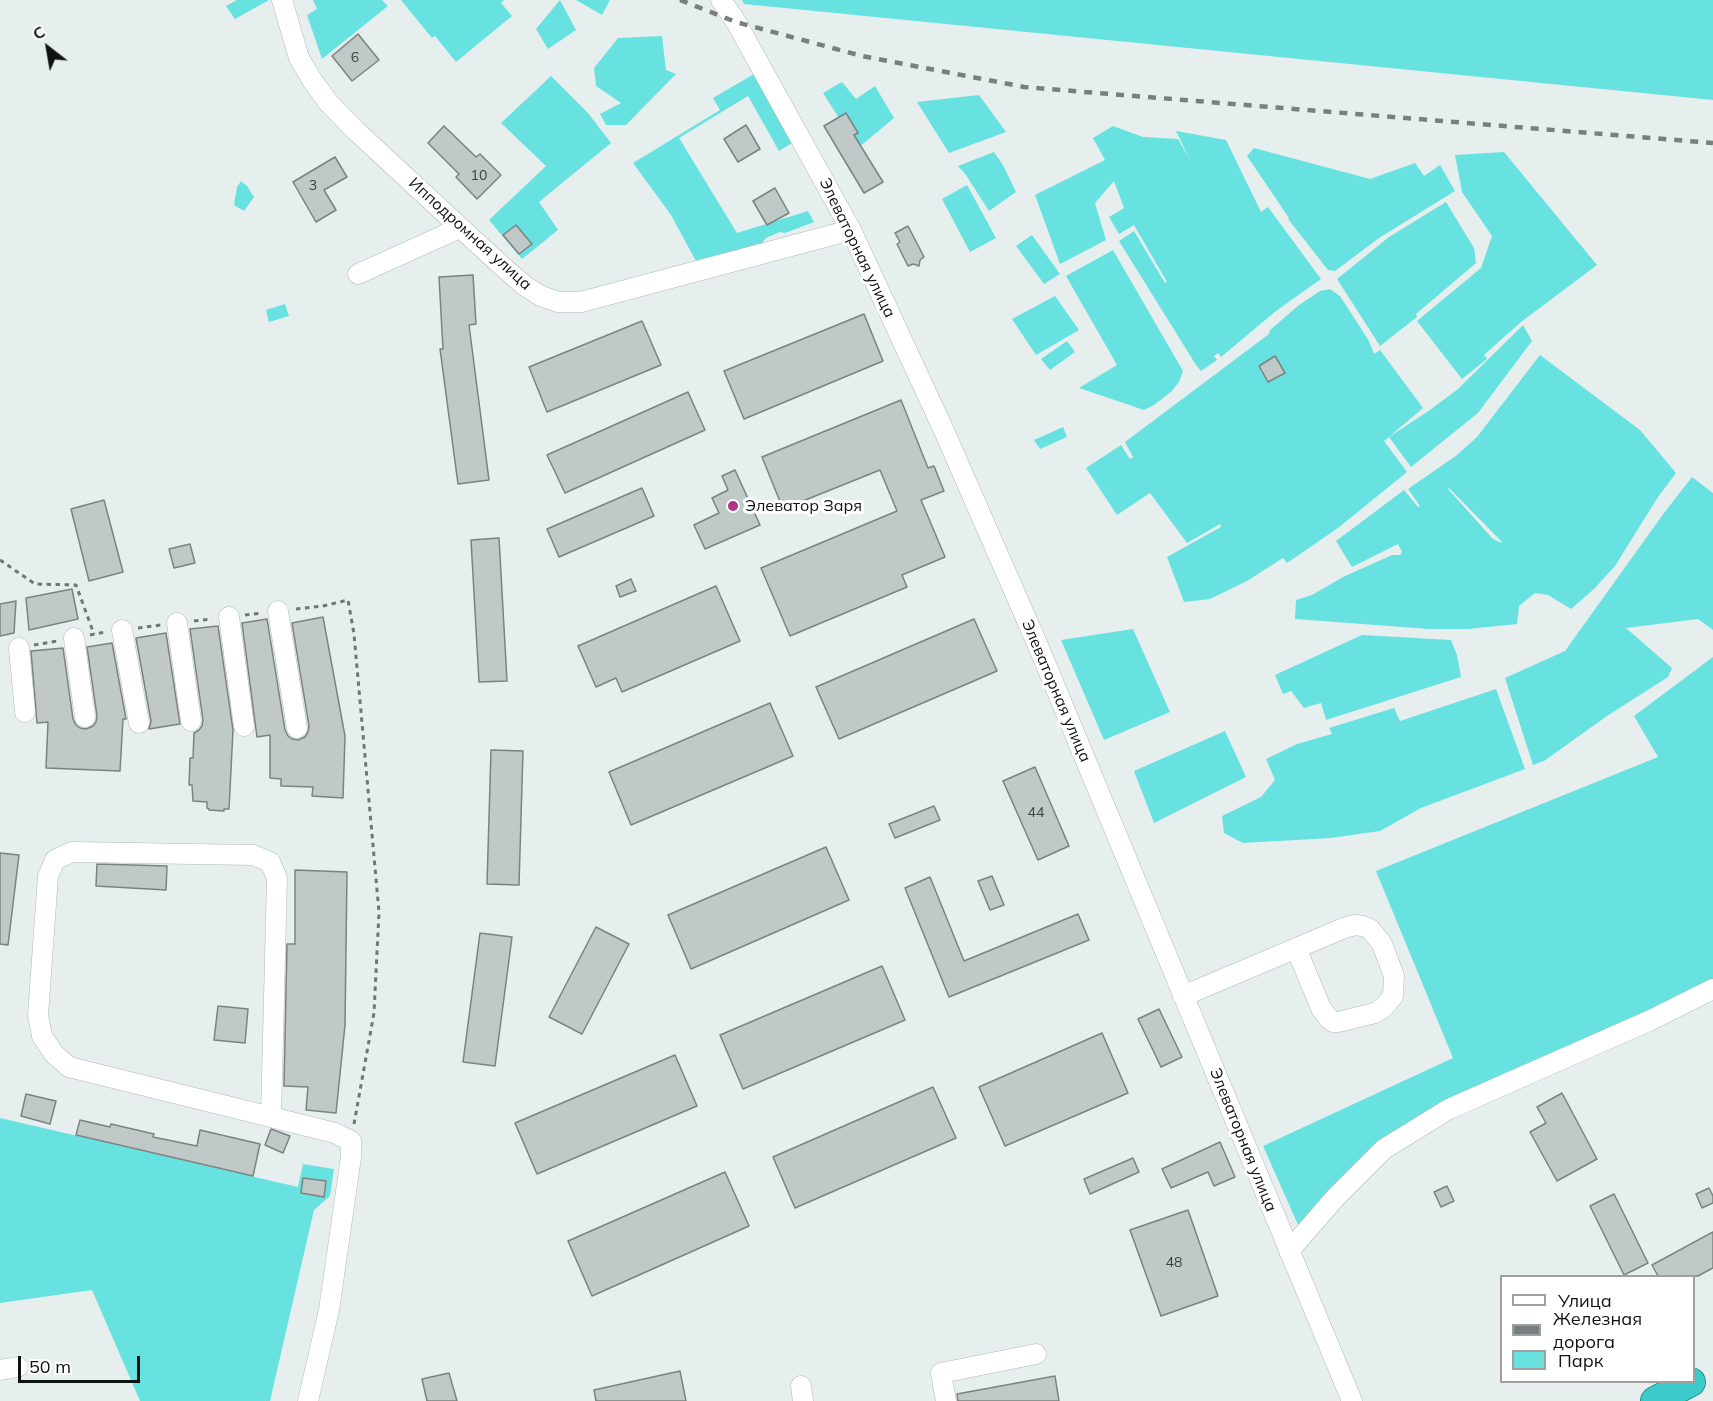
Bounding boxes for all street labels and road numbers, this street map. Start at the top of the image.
street label: Ипподромная улица [405,174,535,294]
street label: Элеваторная улица [815,175,899,321]
street label: Элеваторная улица [1017,617,1095,765]
street label: Элеваторная улица [1205,1065,1281,1215]

